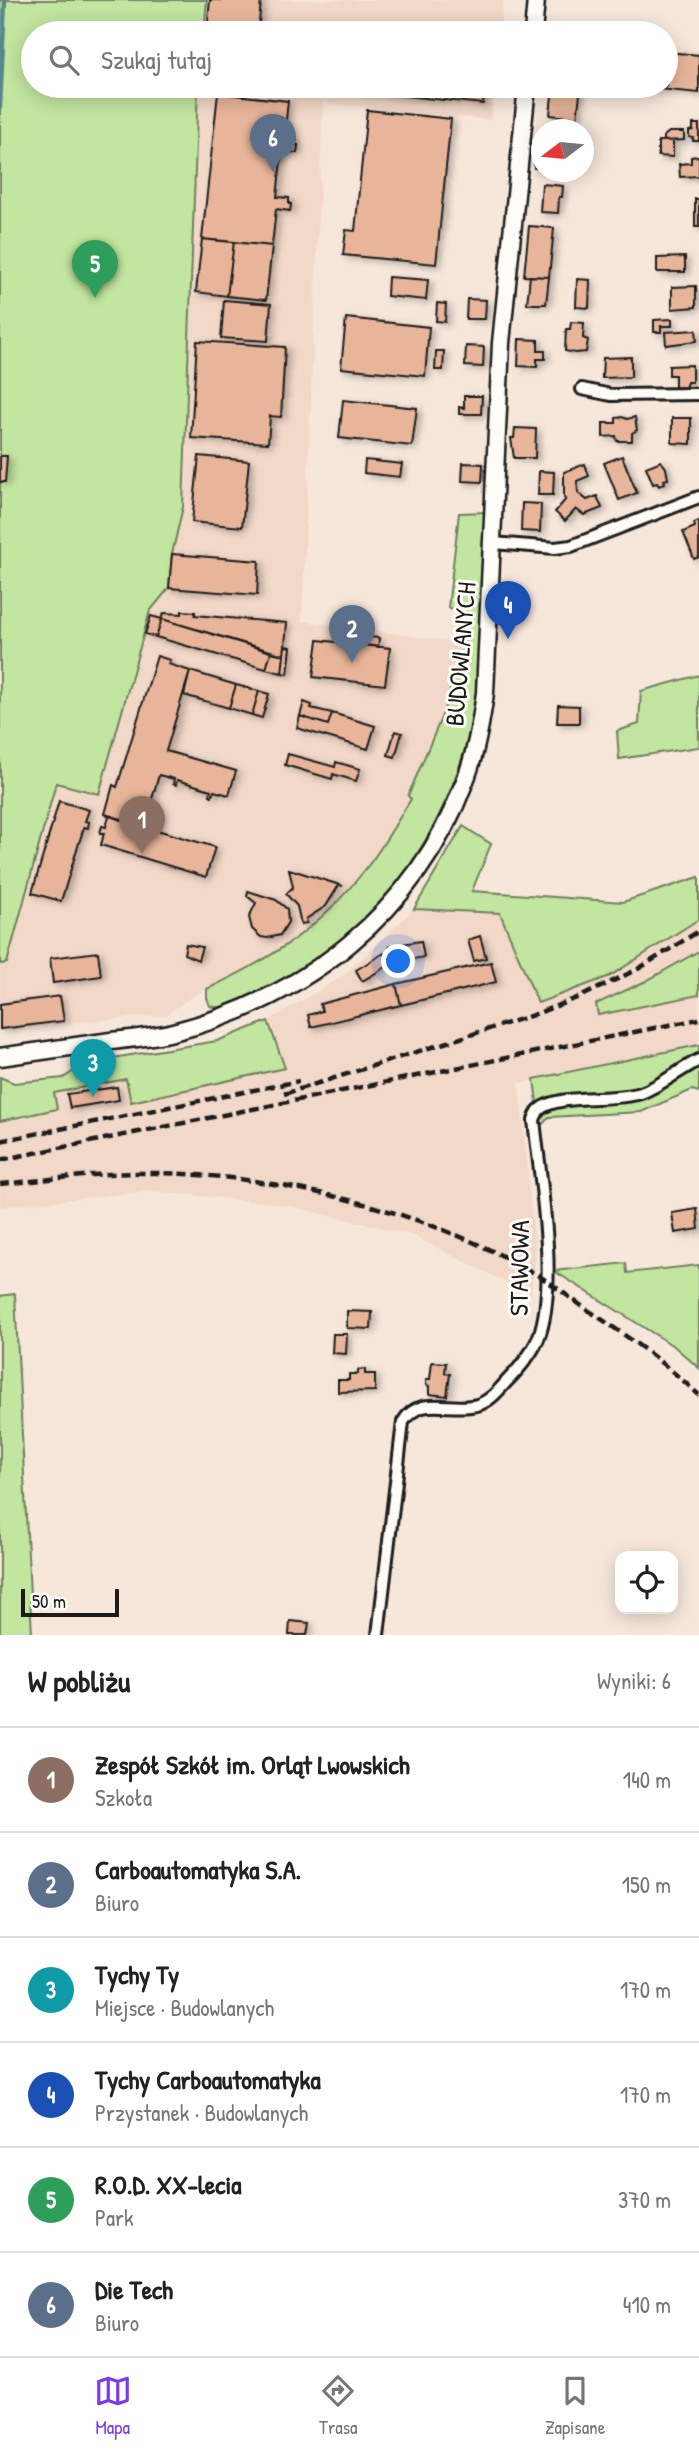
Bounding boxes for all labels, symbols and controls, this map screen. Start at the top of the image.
search box [21,21,678,98]
icon: search [45,41,83,79]
text: Szukaj tutaj [101,42,212,77]
pin: 6 [250,114,296,172]
north arrow [531,119,594,182]
pin: 5 [72,240,118,298]
street label: BUDOWLANYCH [436,581,484,727]
pin: 4 [485,581,531,639]
pin: 2 [329,605,375,663]
pin: 1 [119,796,165,854]
your location [381,944,415,978]
pin: 3 [70,1039,116,1097]
street label: STAWOWA [501,1219,537,1316]
map controls [615,1551,678,1614]
button: locate [615,1551,678,1614]
scale bar [21,1586,119,1618]
text: 50 m [32,1588,66,1614]
text: W pobliżu [28,1661,130,1701]
text: Wyniki: 6 [597,1665,671,1696]
text: Zespół Szkół im. Orląt Lwowskich [95,1747,410,1782]
text: 1 [47,1764,55,1795]
text: 140 m [623,1764,671,1795]
text: Szkoła [95,1782,152,1813]
text: Carboautomatyka S.A. [95,1852,301,1887]
text: 2 [46,1869,56,1900]
text: 150 m [622,1869,671,1900]
text: Biuro [95,1887,139,1918]
text: Tychy Ty [95,1957,179,1992]
text: 3 [46,1974,56,2005]
text: 170 m [620,1974,671,2005]
text: Miejsce · Budowlanych [95,1992,274,2023]
text: Tychy Carboautomatyka [95,2062,321,2097]
text: 4 [47,2079,55,2110]
text: 170 m [620,2079,671,2110]
text: Przystanek · Budowlanych [95,2097,308,2128]
text: R.O.D. XX-lecia [95,2167,241,2202]
text: 5 [46,2184,56,2215]
text: 370 m [618,2184,671,2215]
text: Park [95,2202,133,2233]
text: Die Tech [95,2272,173,2307]
text: 6 [46,2289,56,2320]
text: 410 m [623,2289,671,2320]
text: Biuro [95,2307,139,2338]
tab: Mapa [94,2372,132,2440]
tab: Trasa [319,2372,358,2440]
tab: Zapisane [545,2372,605,2440]

